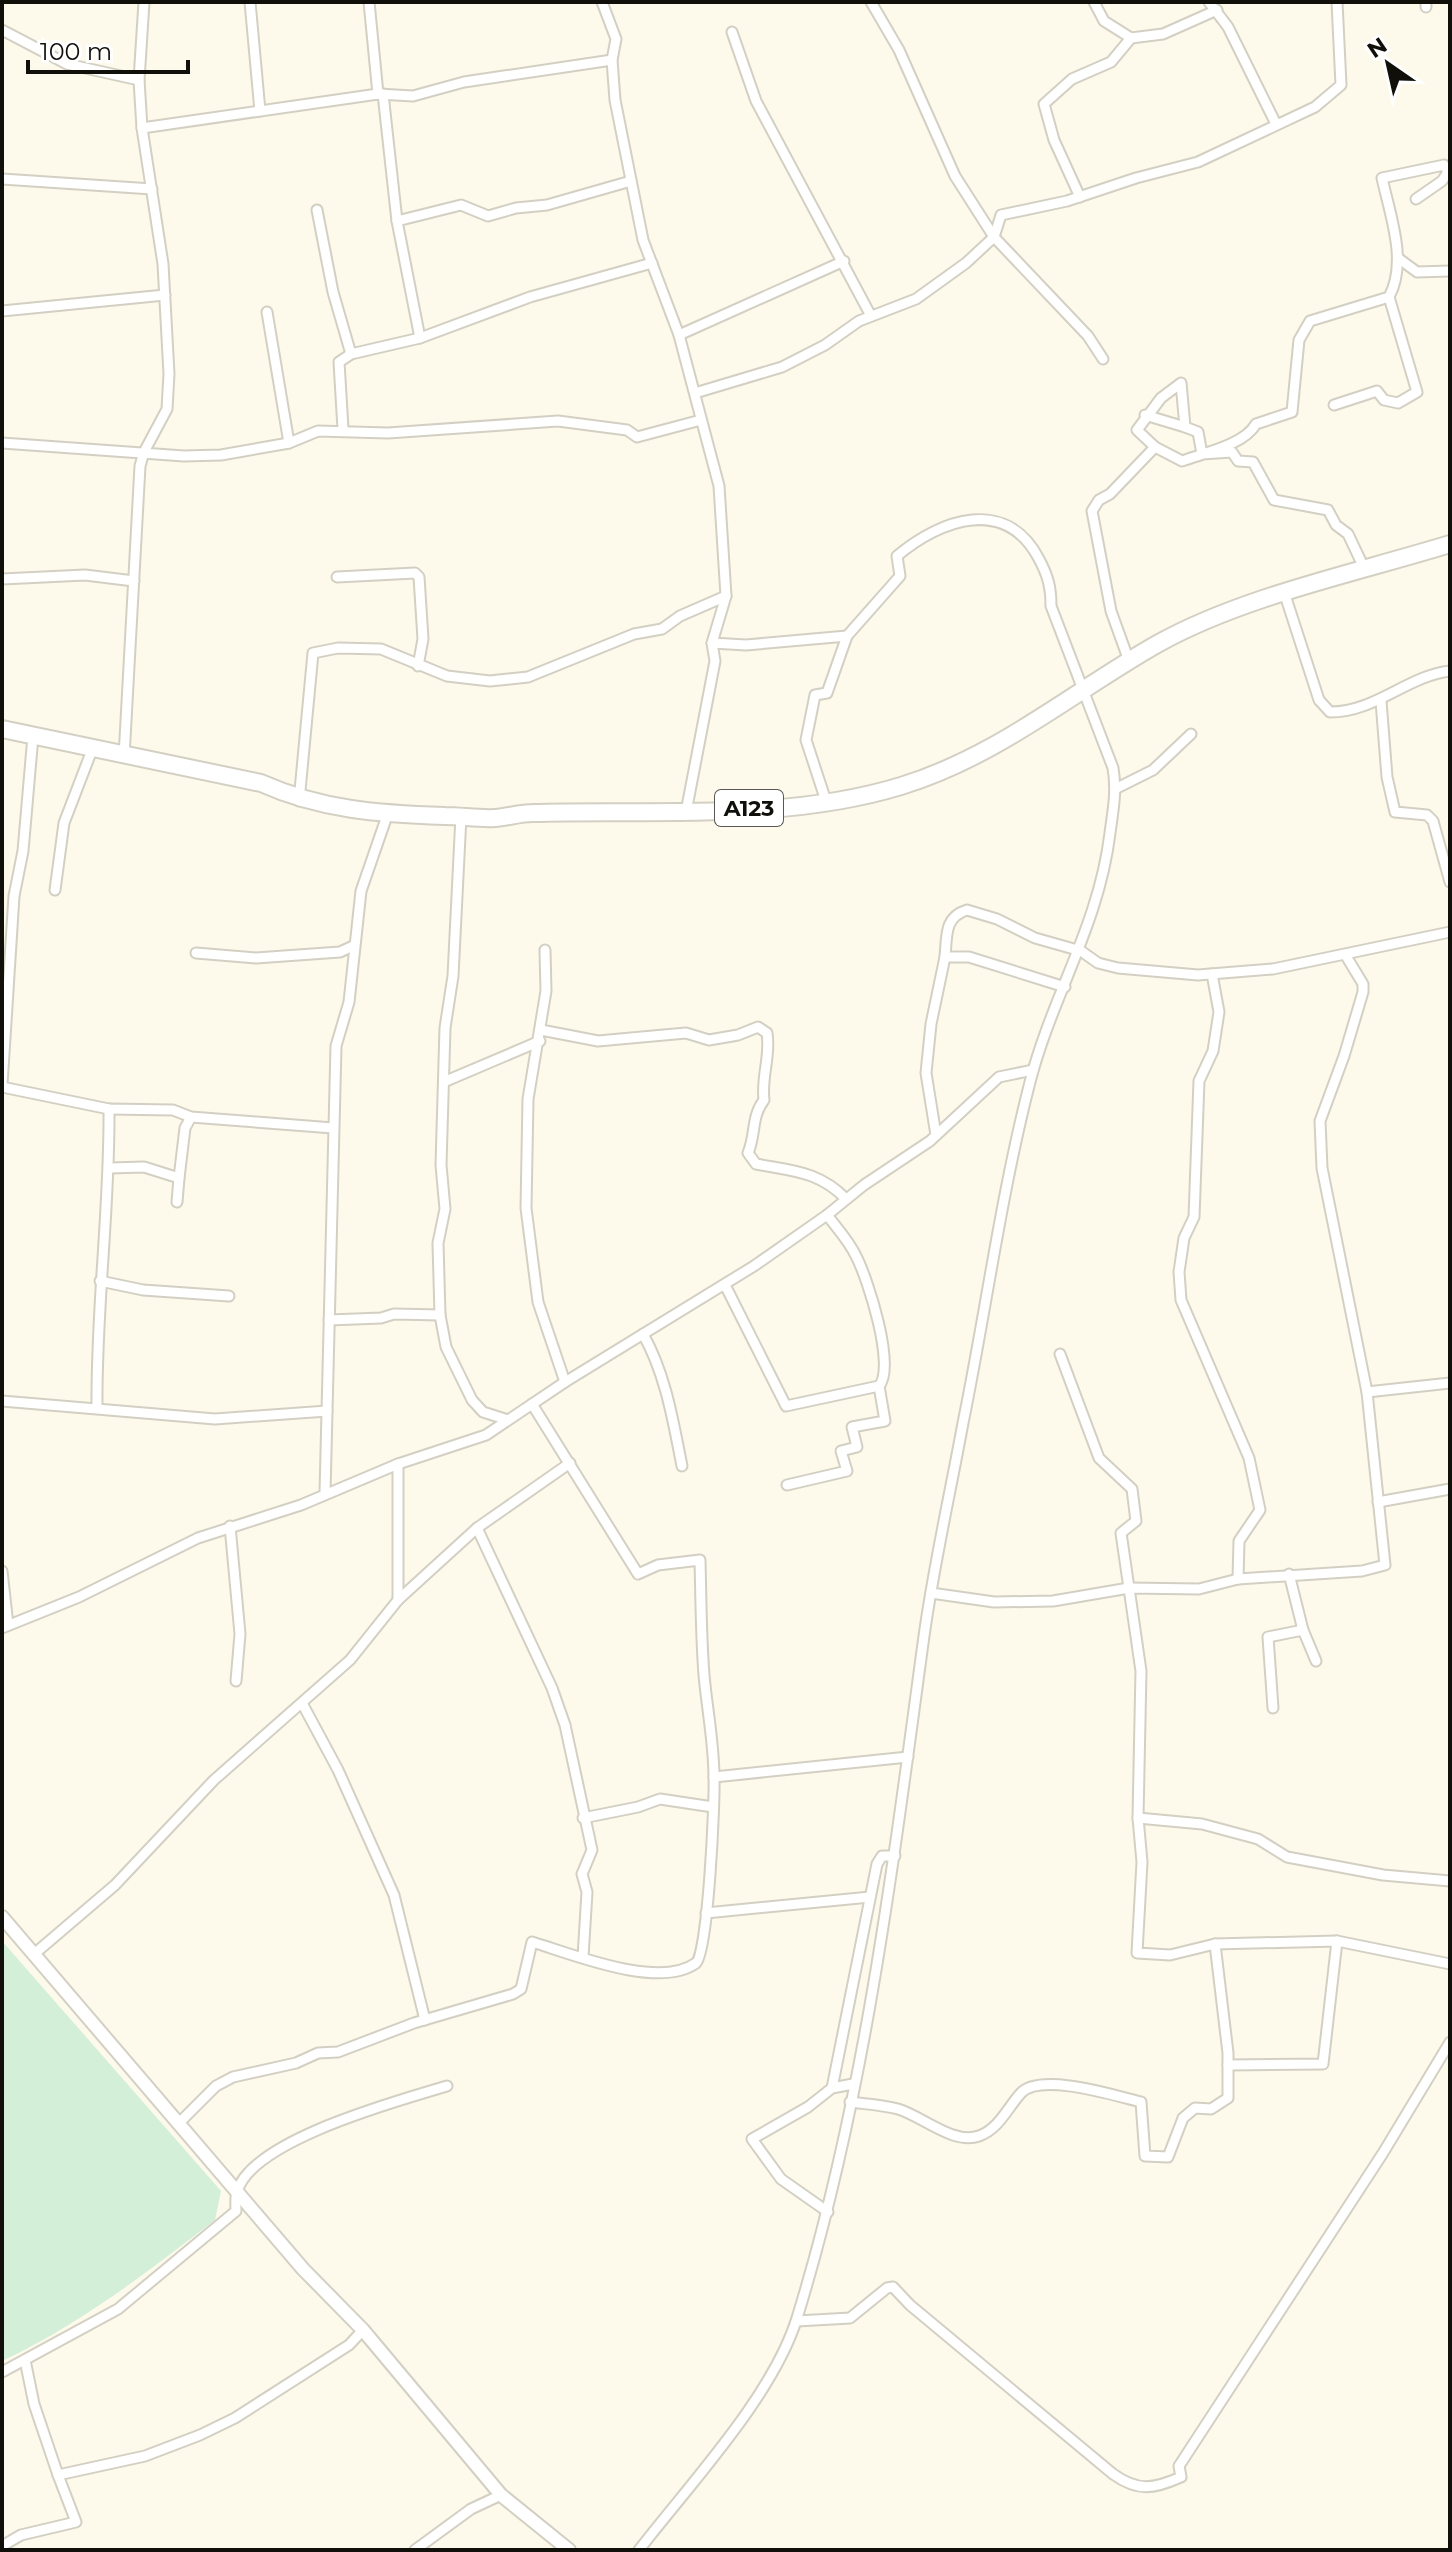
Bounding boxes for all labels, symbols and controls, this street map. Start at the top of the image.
scale bar [28,24,188,74]
north arrow [1348,24,1428,104]
text: N [1362,32,1392,64]
text: 100 m [40,37,112,66]
road number: A123 [715,790,783,826]

